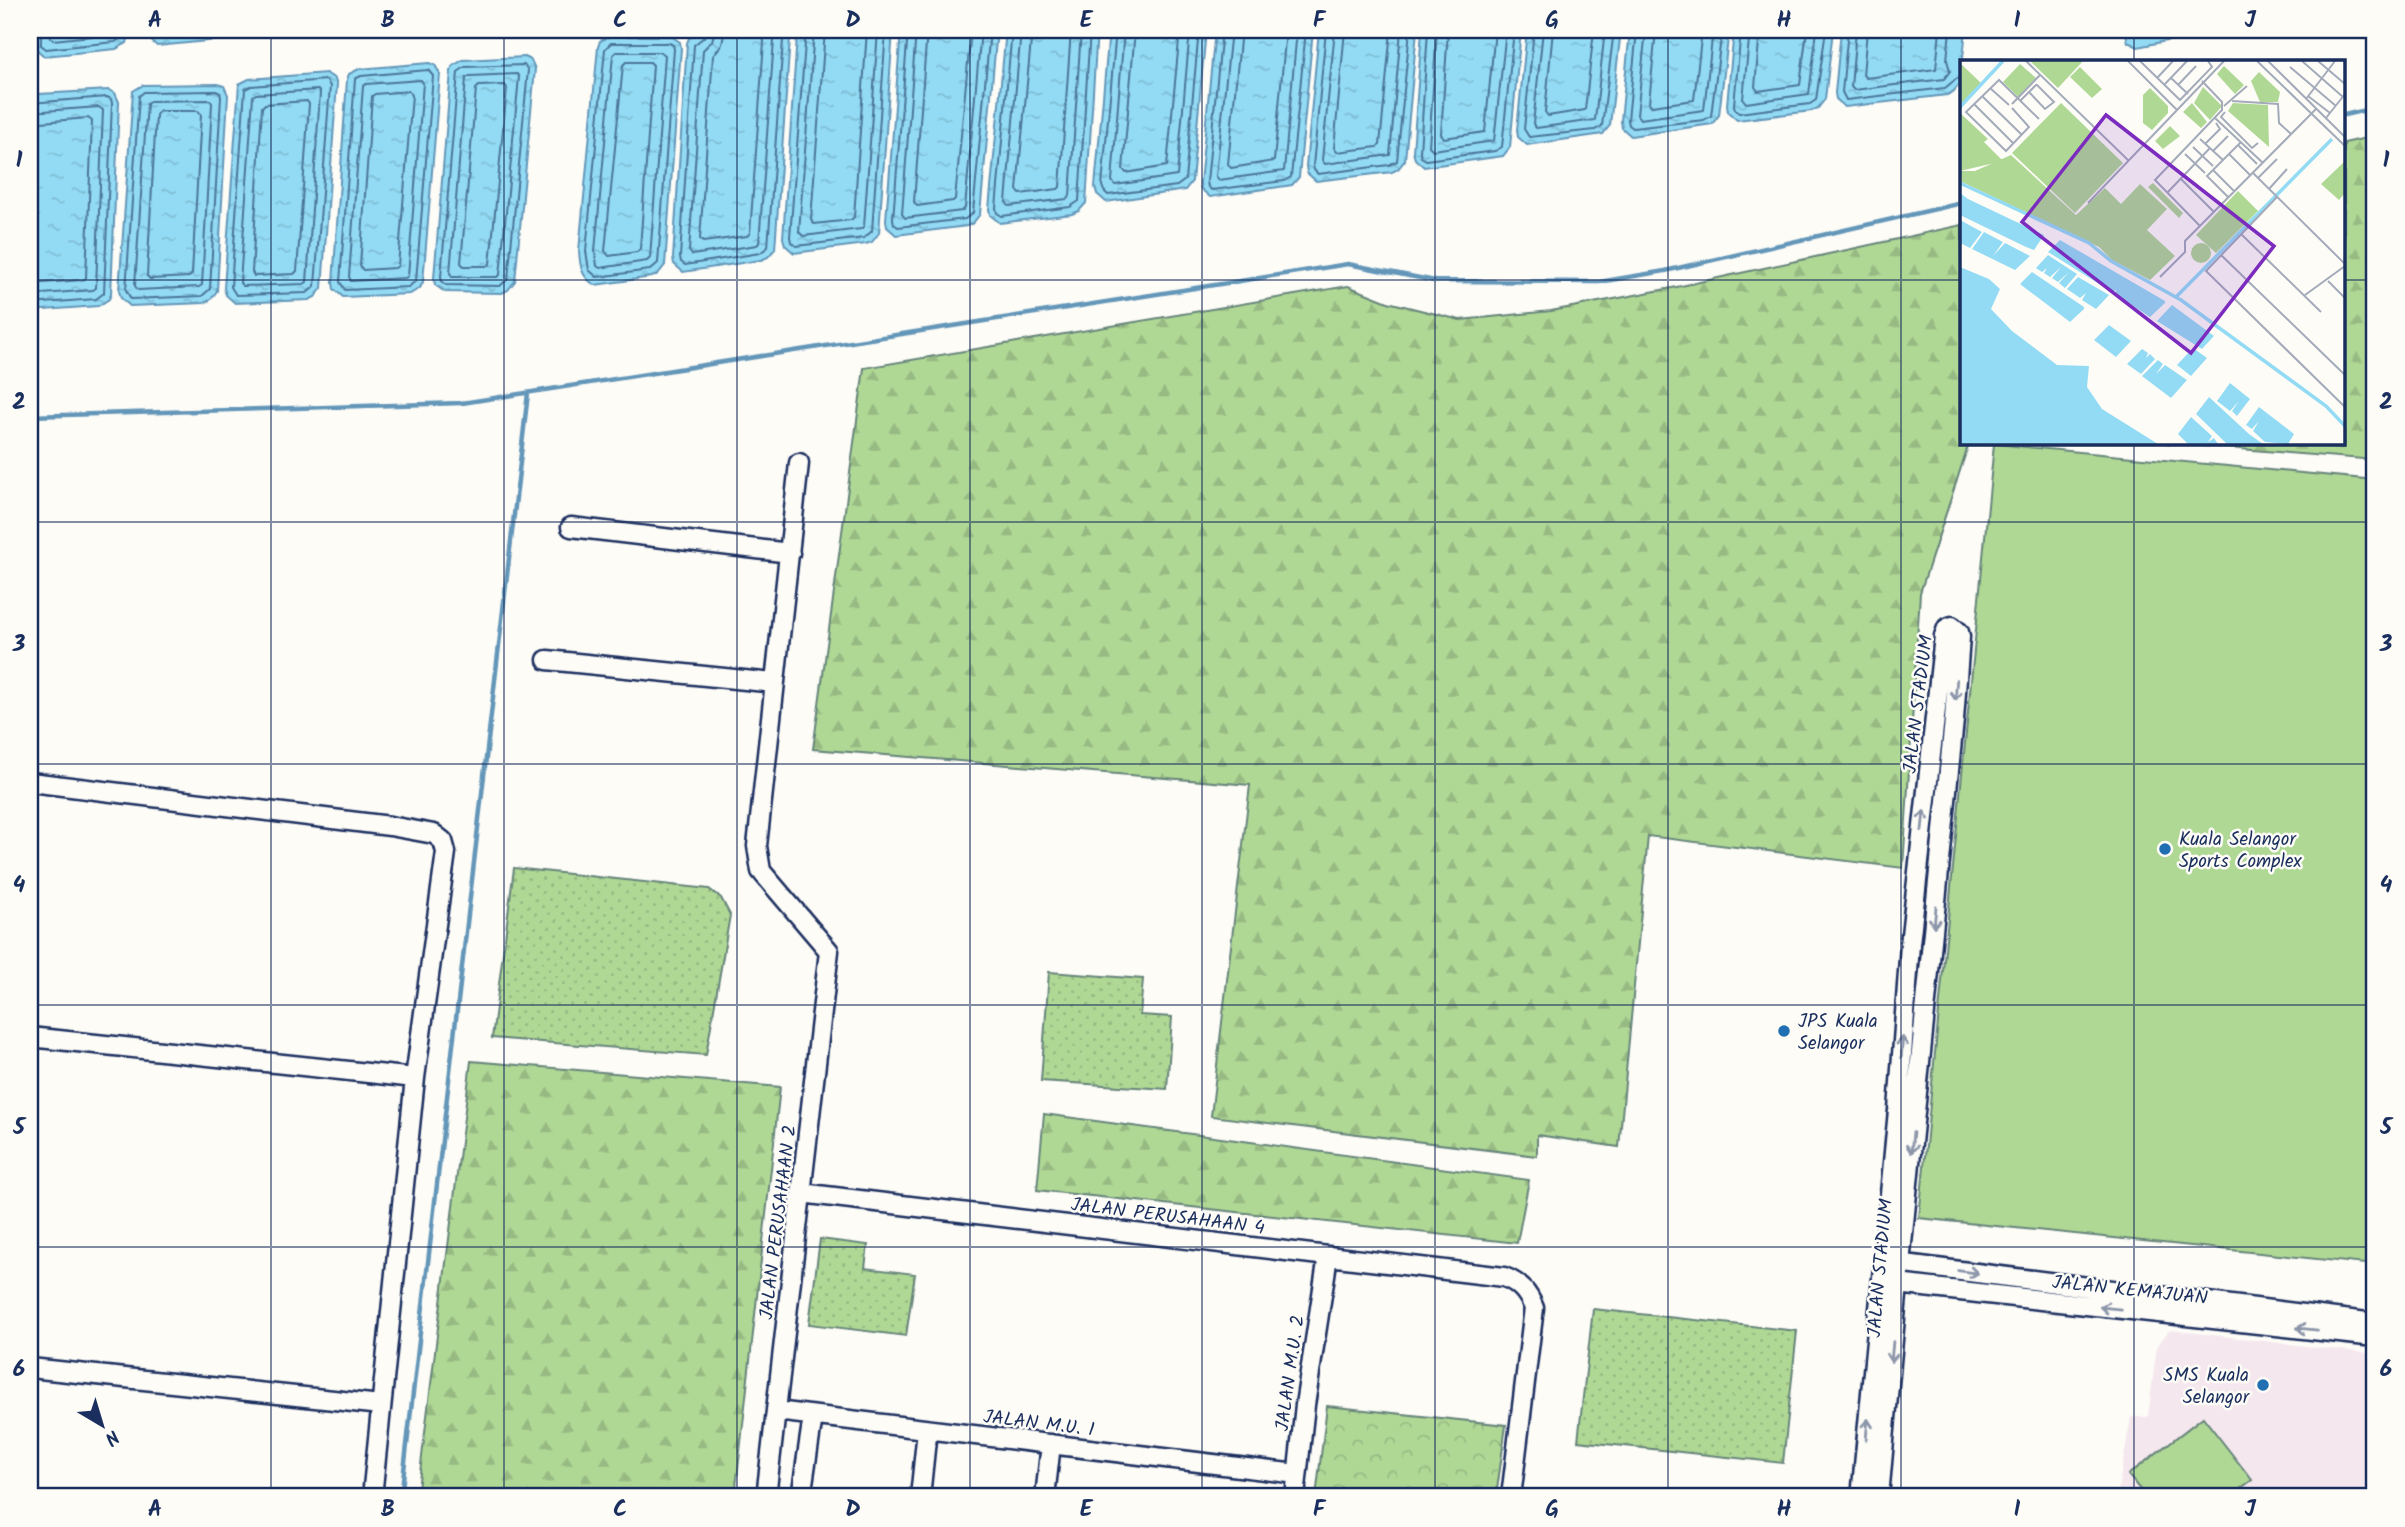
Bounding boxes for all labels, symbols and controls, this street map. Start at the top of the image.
text: A [148,3,162,39]
text: B [381,3,395,39]
text: C [613,3,627,39]
text: D [845,3,861,39]
text: E [1080,3,1094,39]
text: F [1313,3,1327,39]
text: G [1545,3,1559,39]
text: H [1777,3,1792,39]
text: I [2013,3,2021,39]
text: J [2244,3,2256,39]
inset map [1960,60,2346,444]
text: 1 [16,143,23,179]
text: 1 [2383,143,2390,179]
text: 2 [12,385,26,421]
text: 2 [2379,385,2393,421]
text: 3 [12,627,26,663]
text: 3 [2379,627,2393,663]
street label: JALAN STADIUM [1896,633,1942,775]
one-way arrow [1949,679,1962,701]
one-way arrow [1917,810,1930,833]
place label: Kuala Selangor Sports Complex [2179,825,2303,877]
marker: Kuala Selangor Sports Complex [2157,841,2173,857]
text: 4 [13,868,26,904]
text: 4 [2380,868,2393,904]
one-way arrow [1928,905,1941,928]
place label: JPS Kuala Selangor [1798,1007,1878,1059]
marker: JPS Kuala Selangor [1776,1023,1792,1039]
one-way arrow [1896,1037,1909,1059]
text: 5 [12,1110,27,1146]
text: 5 [2379,1110,2394,1146]
street label: JALAN PERUSAHAAN 2 [752,1123,806,1321]
one-way arrow [1905,1131,1918,1154]
street label: JALAN PERUSAHAAN 4 [1069,1190,1266,1244]
street label: JALAN STADIUM [1860,1198,1902,1339]
one-way arrow [1956,1265,1979,1278]
street label: JALAN KEMAJUAN [2050,1268,2209,1314]
one-way arrow [2099,1301,2122,1314]
street label: JALAN M.U. 2 [1268,1313,1314,1433]
one-way arrow [2297,1322,2319,1335]
one-way arrow [1885,1340,1898,1363]
text: 6 [13,1352,25,1388]
text: 6 [2380,1352,2392,1388]
place label: SMS Kuala Selangor [2163,1361,2251,1413]
marker: SMS Kuala Selangor [2255,1377,2271,1393]
north arrow [66,1390,136,1460]
street label: JALAN M.U. 1 [981,1402,1096,1446]
one-way arrow [1861,1418,1874,1441]
text: N [97,1421,125,1452]
text: A [148,1492,162,1527]
text: B [381,1492,395,1527]
text: C [613,1492,627,1527]
text: D [845,1492,861,1527]
text: E [1080,1492,1094,1527]
text: F [1313,1492,1327,1527]
text: G [1545,1492,1559,1527]
text: H [1777,1492,1792,1527]
text: I [2013,1492,2021,1527]
text: J [2244,1492,2256,1527]

